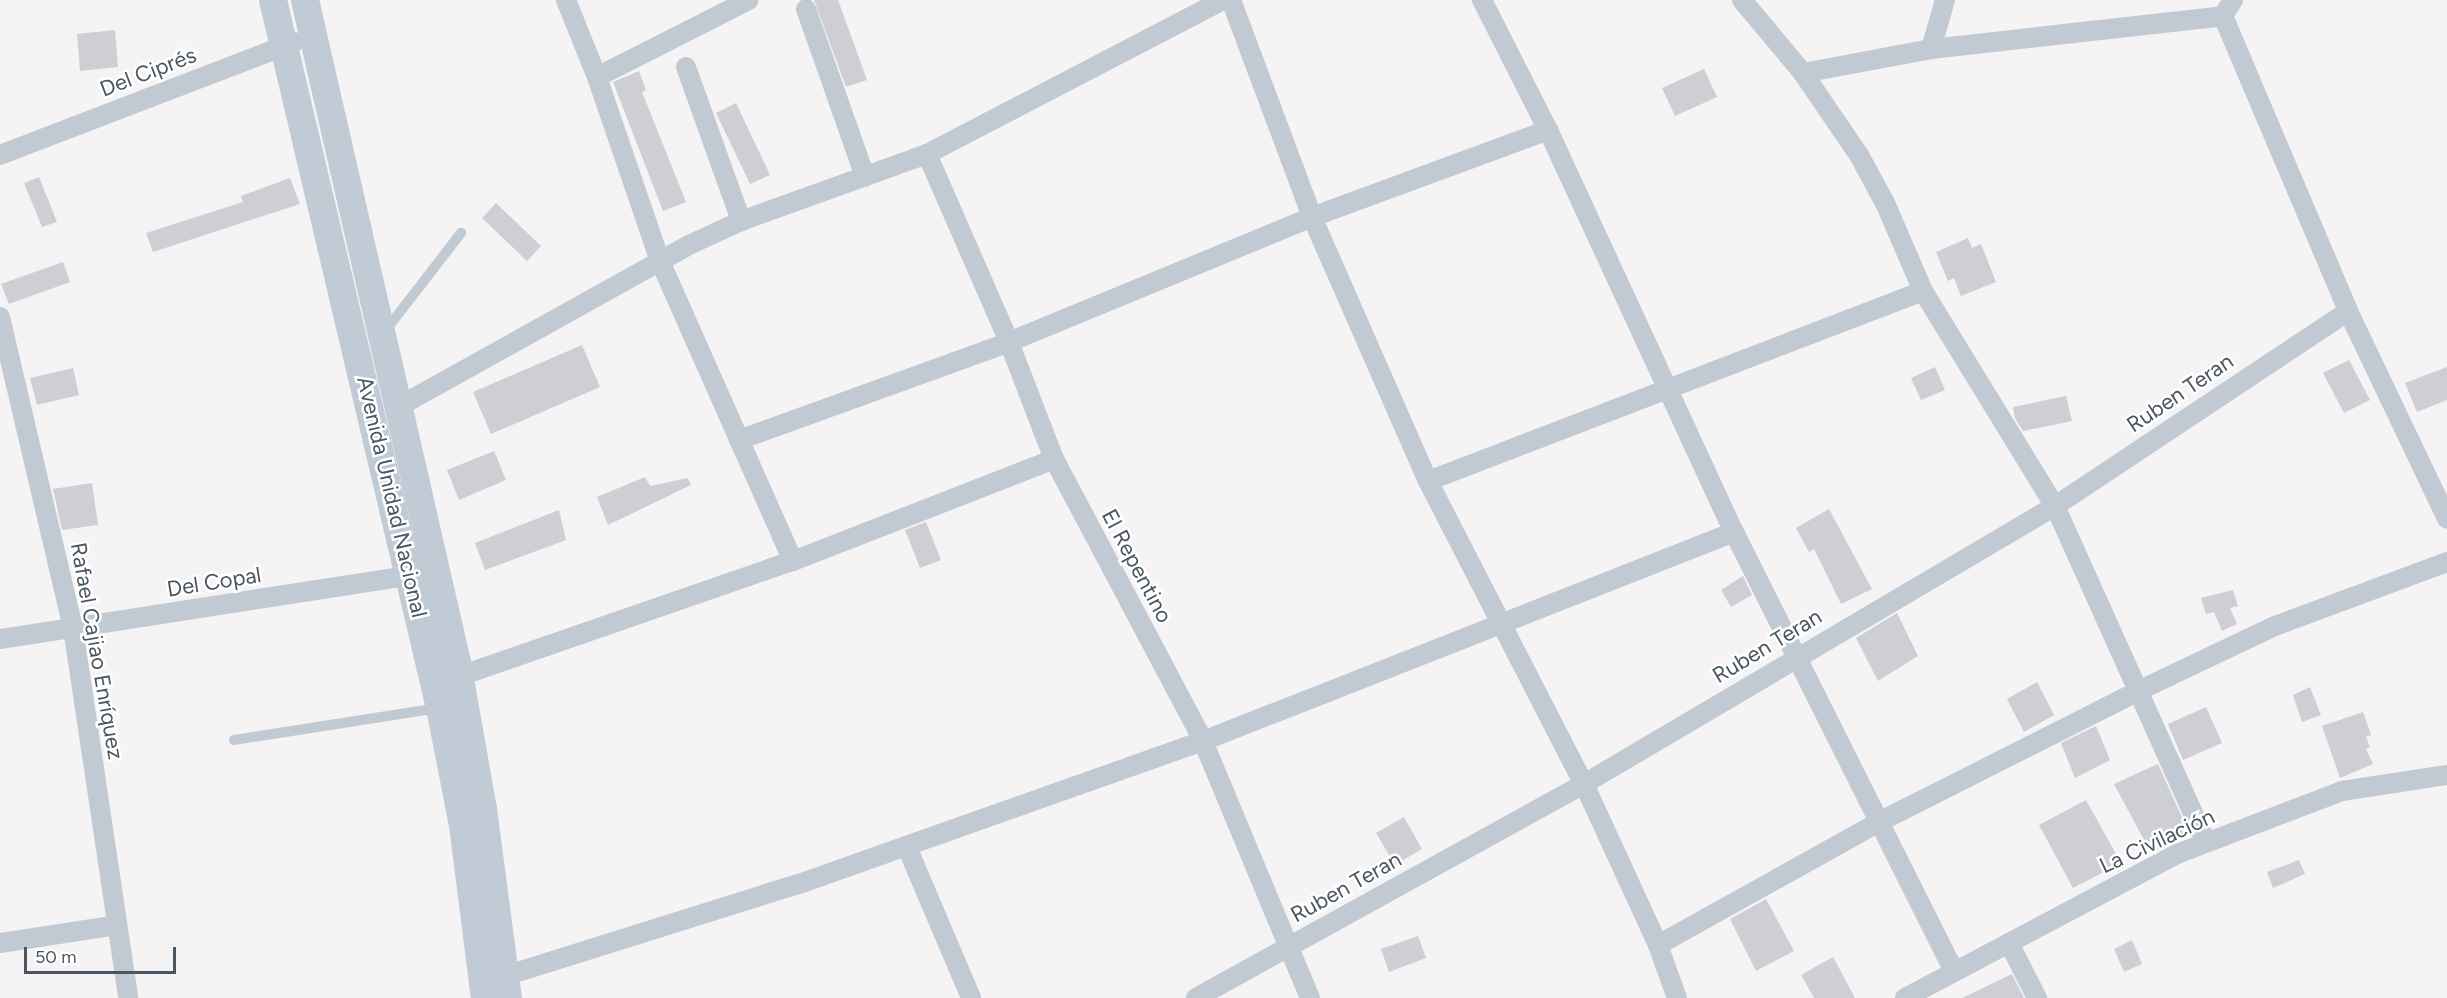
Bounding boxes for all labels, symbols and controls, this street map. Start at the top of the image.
street label: Del Ciprés [96,42,200,102]
street label: Ruben Teran [2122,348,2238,438]
street label: Avenida Unidad Nacional [351,374,433,620]
street label: El Repentino [1096,505,1178,627]
street label: Rafael Cajiao Enríquez [65,541,129,761]
street label: Del Copal [165,562,263,602]
street label: Ruben Teran [1708,603,1826,689]
street label: La Civilación [2095,803,2219,879]
street label: Ruben Teran [1286,846,1406,928]
scale bar [27,935,178,973]
text: 50 m [35,946,77,968]

